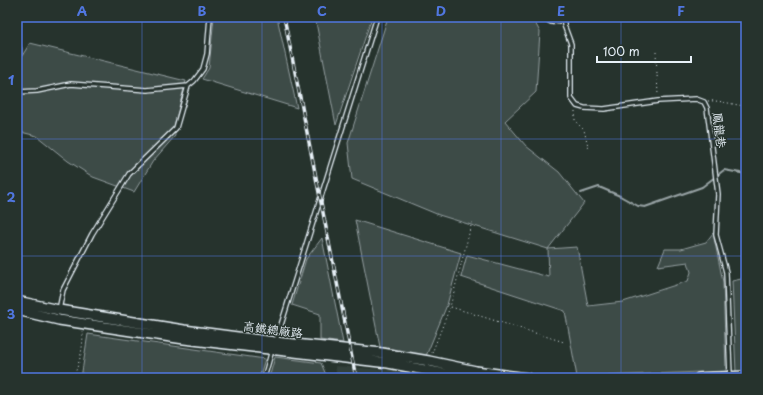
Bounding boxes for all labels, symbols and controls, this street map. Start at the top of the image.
text: A [77,1,87,20]
text: B [198,1,207,20]
text: C [317,1,327,20]
text: D [436,1,446,20]
text: E [557,1,565,20]
text: F [677,1,685,20]
scale bar [597,38,691,64]
text: 100 m [603,42,640,60]
text: 1 [8,70,14,89]
street label: 鳳龍巷 [709,111,731,149]
text: 2 [6,187,16,206]
text: 3 [7,304,16,323]
street label: 高鐵總廠路 [242,316,304,342]

